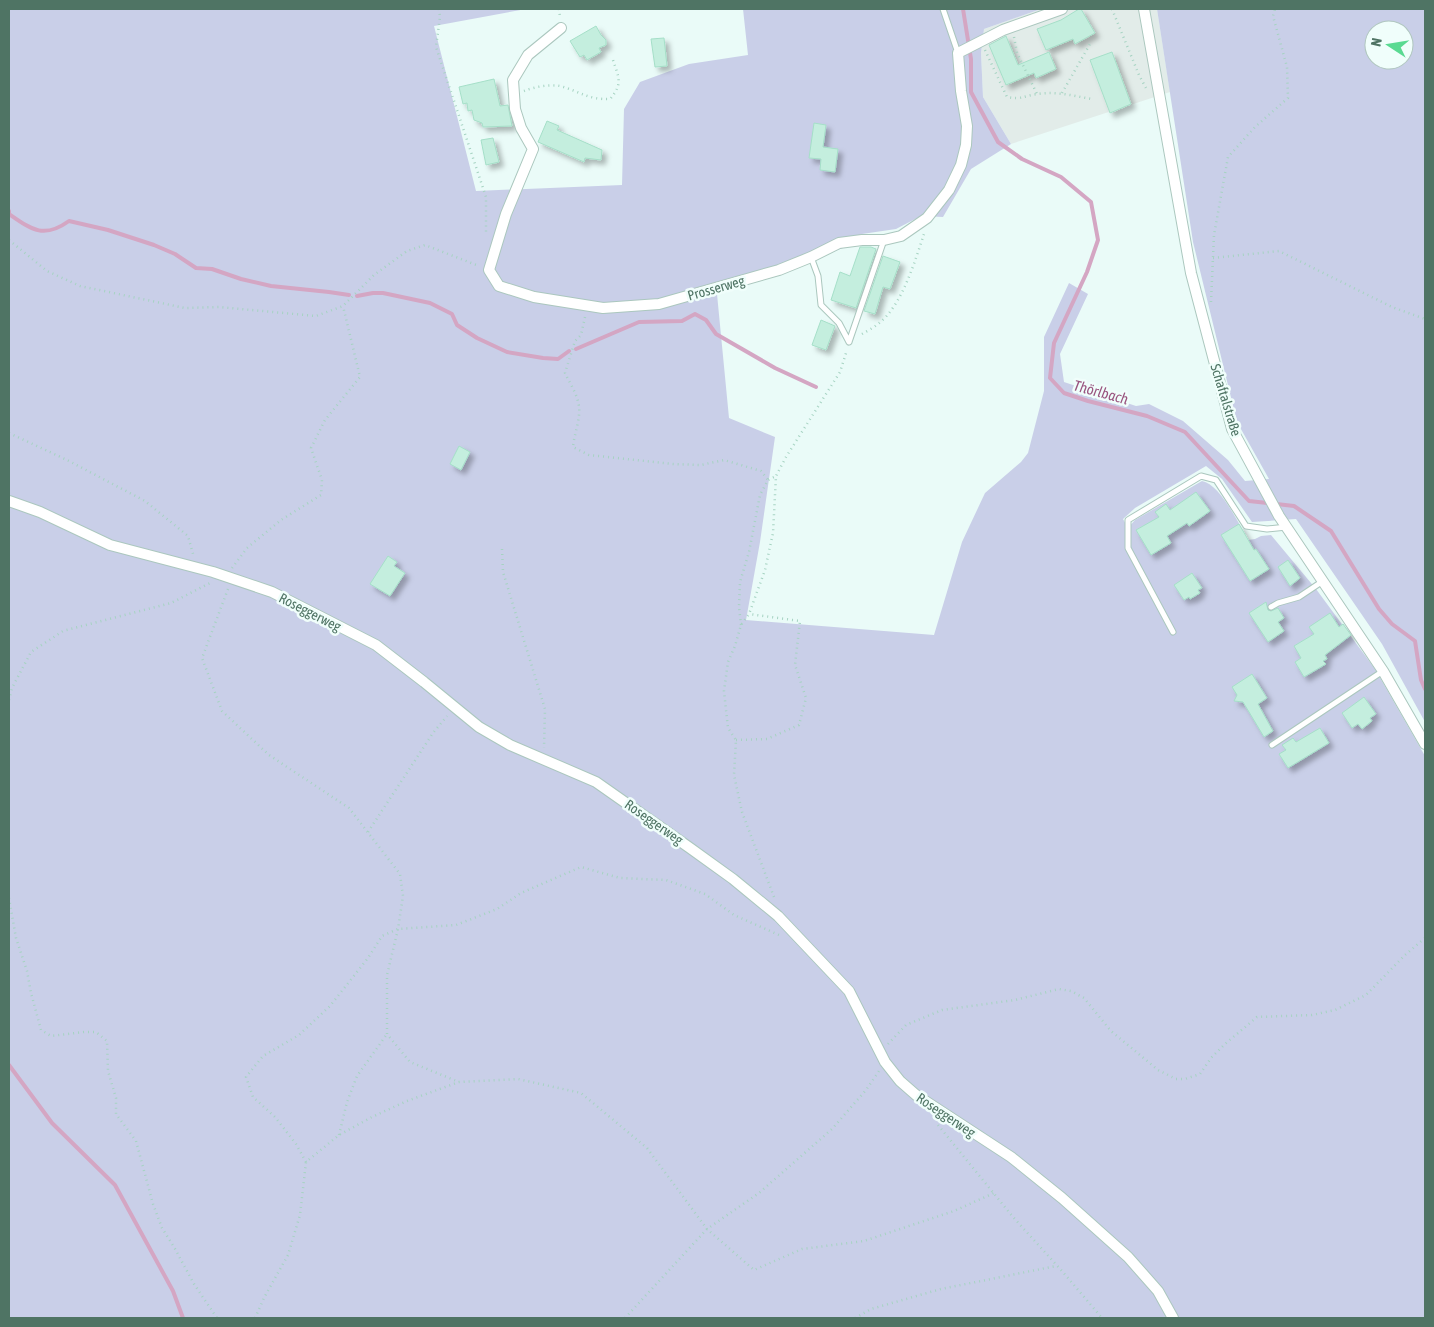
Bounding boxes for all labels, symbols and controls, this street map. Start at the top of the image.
north arrow [1364,20,1414,70]
text: N [1368,37,1385,48]
street label: Prosserweg [686,272,746,304]
street label: Schaftalstraße [1207,362,1245,438]
water label: Thörlbach [1072,377,1130,407]
street label: Roseggerweg [276,590,344,634]
street label: Roseggerweg [622,796,686,848]
street label: Roseggerweg [914,1090,978,1140]

